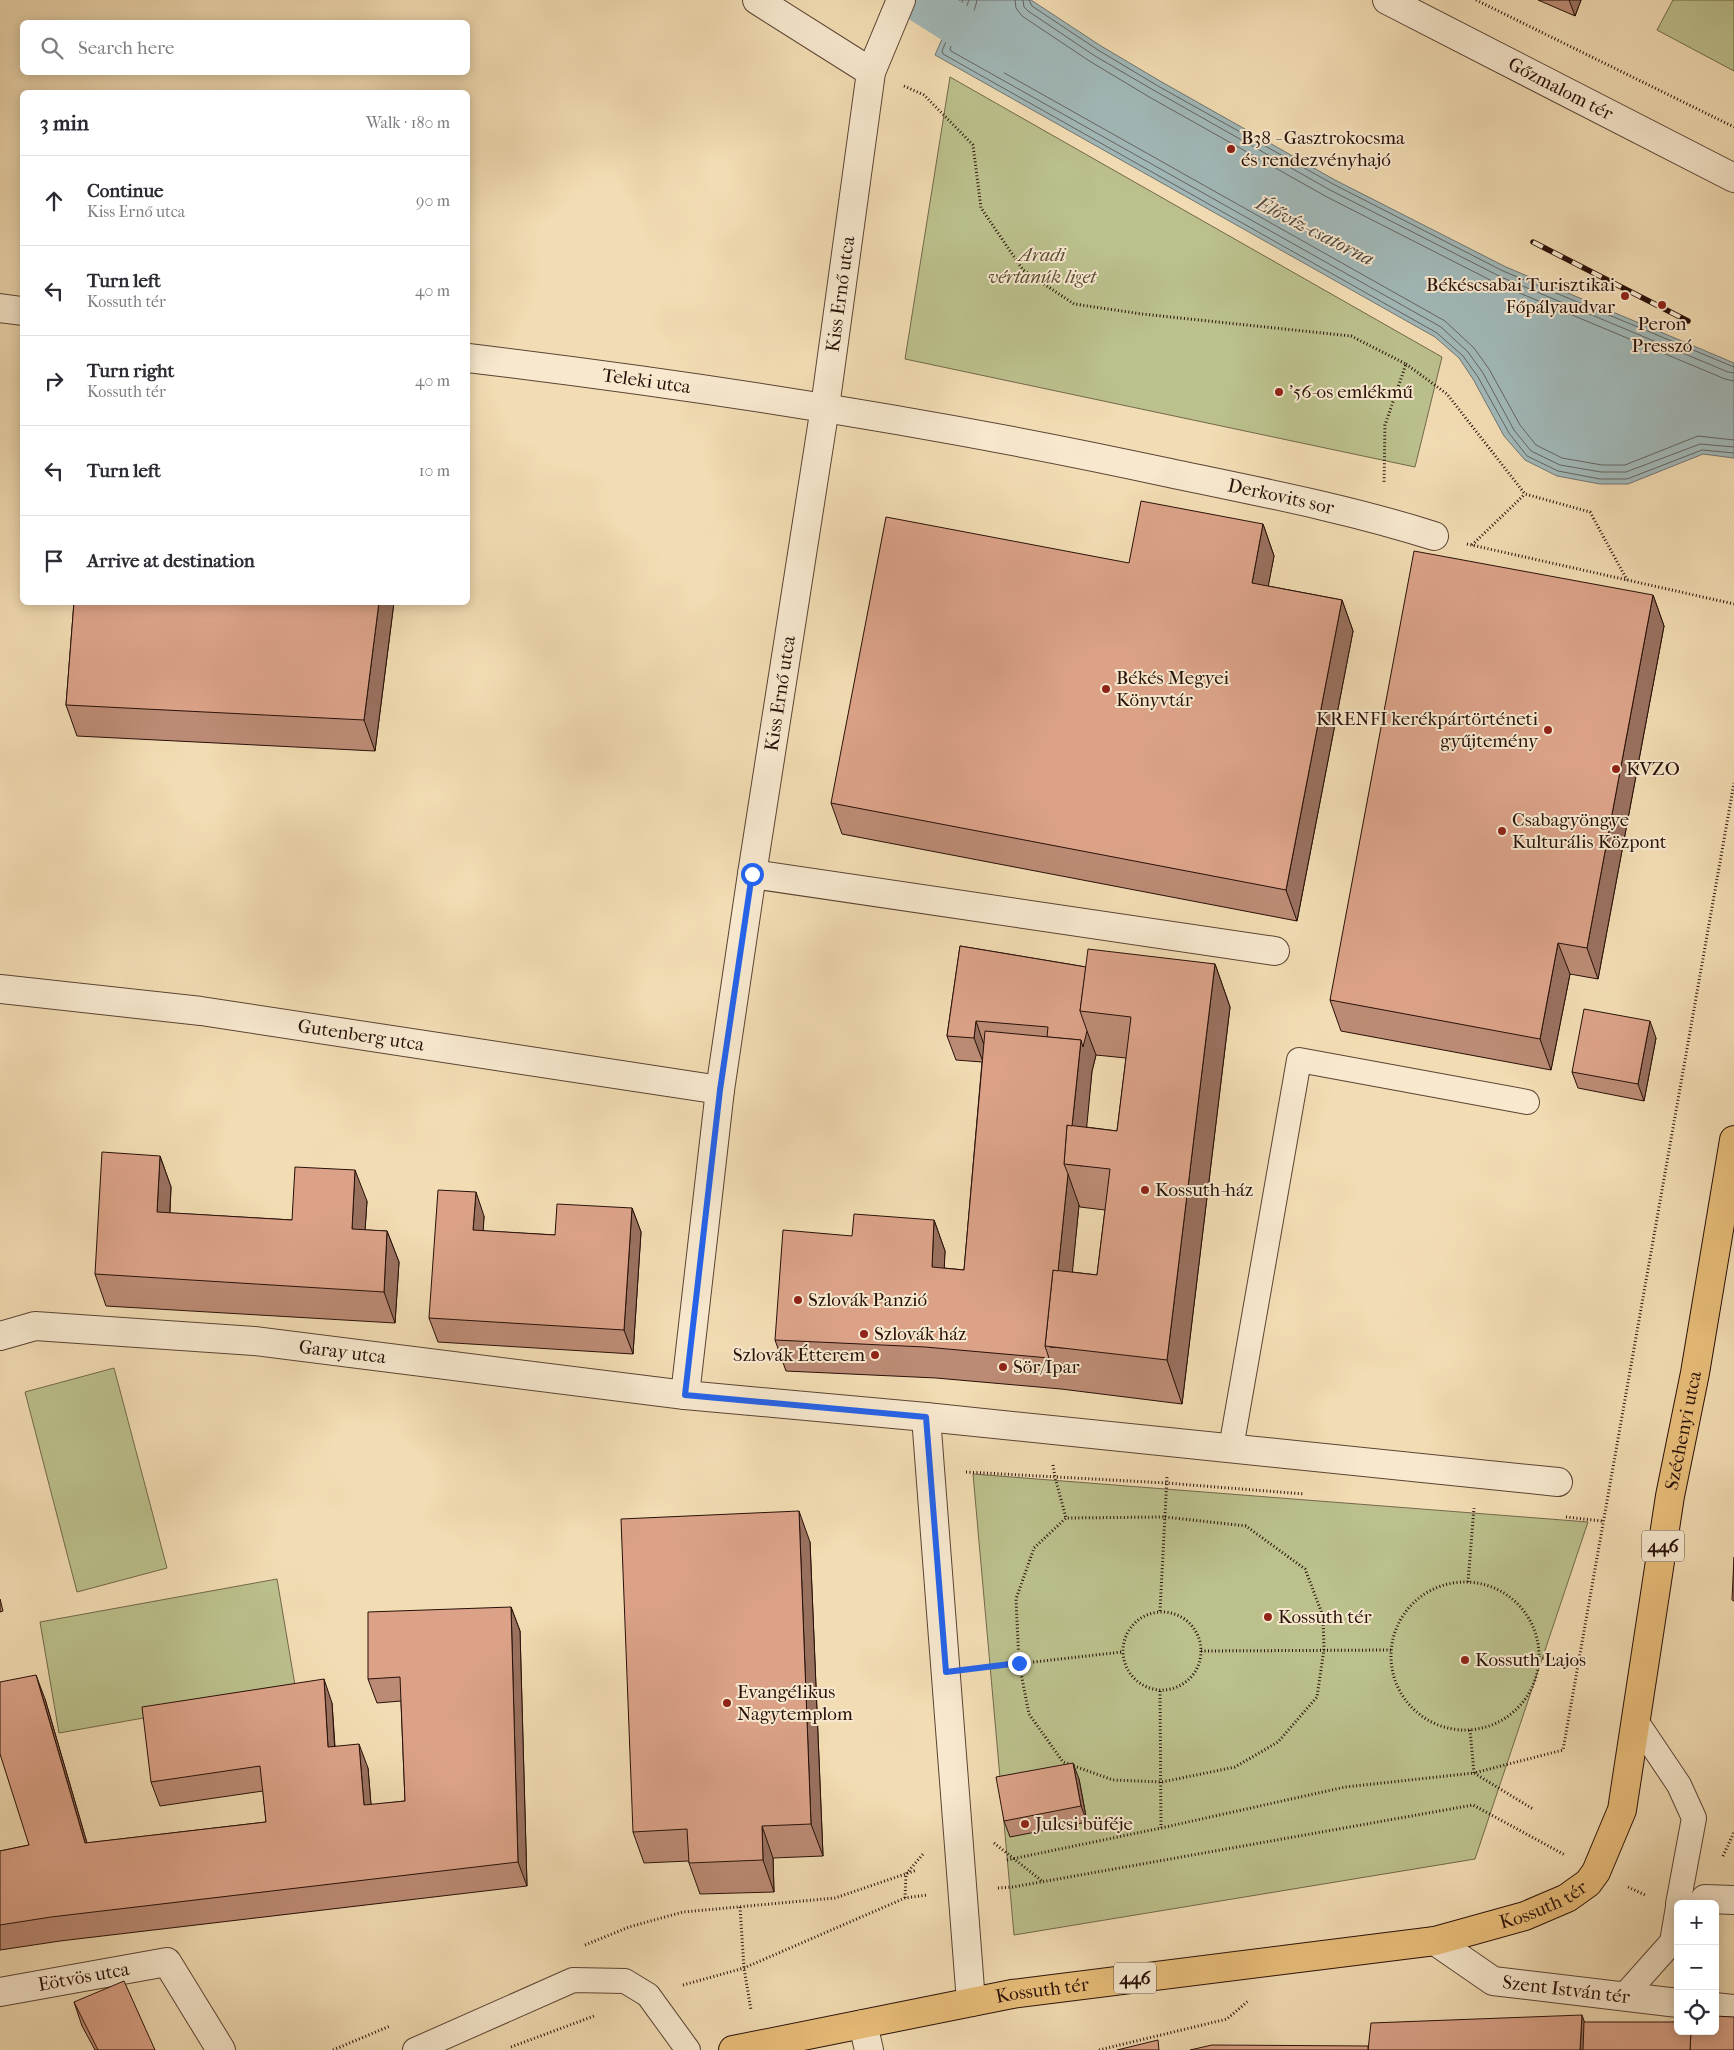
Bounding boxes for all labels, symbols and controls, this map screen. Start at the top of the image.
search box [20,20,470,75]
icon: search [38,34,66,62]
text: Search here [78,37,174,59]
street label: Gőzmalom tér [1504,53,1617,125]
text: 3 min [40,111,89,135]
text: Walk · 180 m [366,113,450,132]
place label: B38 - Gasztrokocsma és rendezvényhajó [1241,127,1405,171]
marker: B38 - Gasztrokocsma és rendezvényhajó [1225,143,1237,155]
text: Continue [87,180,163,202]
icon: ahead [40,187,68,215]
water label: Élővíz-csatorna [1251,189,1379,271]
text: 90 m [416,191,450,210]
text: Kiss Ernő utca [87,202,185,221]
street label: Kiss Ernő utca [822,235,859,353]
park label: Aradi vértanúk liget [988,244,1097,288]
text: Turn left [87,270,161,292]
place label: Békéscsabai Turisztikai Főpályaudvar [1426,274,1616,318]
icon: left [40,277,68,305]
text: 40 m [415,281,450,300]
marker: Békéscsabai Turisztikai Főpályaudvar [1619,290,1631,302]
text: Kossuth tér [87,292,166,311]
marker: Peron Presszó [1656,299,1668,311]
place label: Peron Presszó [1632,313,1693,357]
text: Turn right [87,360,174,382]
street label: Teleki utca [601,364,692,398]
icon: right [40,367,68,395]
text: 40 m [415,371,450,390]
place label: '56-os emlékmű [1289,381,1413,403]
text: Kossuth tér [87,382,166,401]
marker: '56-os emlékmű [1273,386,1285,398]
icon: left [40,457,68,485]
text: Turn left [87,460,161,482]
text: 10 m [419,461,450,480]
street label: Derkovits sor [1226,474,1337,519]
icon: arrive [40,547,68,575]
text: Arrive at destination [87,550,255,572]
street label: Kiss Ernő utca [760,634,800,753]
place label: Békés Megyei Könyvtár [1116,667,1230,711]
marker: Békés Megyei Könyvtár [1100,683,1112,695]
place label: KRENFI kerékpártörténeti gyűjtemény [1316,708,1539,752]
marker: KRENFI kerékpártörténeti gyűjtemény [1542,724,1554,736]
place label: KVZO [1626,758,1680,780]
marker: KVZO [1610,763,1622,775]
place label: Csabagyöngye Kulturális Központ [1512,809,1667,853]
marker: Csabagyöngye Kulturális Központ [1496,825,1508,837]
route start [741,863,764,886]
street label: Gutenberg utca [296,1015,426,1056]
place label: Kossuth-ház [1155,1179,1253,1201]
marker: Kossuth-ház [1139,1184,1151,1196]
place label: Szlovák Panzió [808,1289,928,1311]
marker: Szlovák Panzió [792,1294,804,1306]
place label: Szlovák ház [874,1323,966,1345]
marker: Szlovák ház [858,1328,870,1340]
street label: Garay utca [298,1336,387,1368]
place label: Szlovák Étterem [733,1344,865,1366]
marker: Szlovák Étterem [869,1349,881,1361]
place label: Sör/Ipar [1013,1356,1080,1378]
marker: Sör/Ipar [997,1361,1009,1373]
street label: Széchenyi utca [1660,1369,1706,1492]
road number: 446 [1642,1530,1684,1562]
place label: Kossuth tér [1278,1606,1373,1628]
marker: Kossuth tér [1262,1611,1274,1623]
place label: Kossuth Lajos [1475,1649,1586,1671]
route end [1008,1652,1031,1675]
marker: Kossuth Lajos [1459,1654,1471,1666]
place label: Evangélikus Nagytemplom [737,1681,853,1725]
marker: Evangélikus Nagytemplom [721,1697,733,1709]
place label: Julcsi büféje [1033,1813,1133,1835]
marker: Julcsi büféje [1019,1818,1031,1830]
street label: Kossuth tér [1497,1876,1592,1934]
map controls [1674,1900,1719,2035]
button: + [1674,1900,1719,1945]
button: − [1674,1945,1719,1990]
street label: Eötvös utca [36,1958,131,1996]
road number: 446 [1114,1962,1156,1994]
street label: Szent István tér [1501,1971,1632,2008]
street label: Kossuth tér [994,1973,1091,2008]
button: locate [1674,1990,1719,2035]

